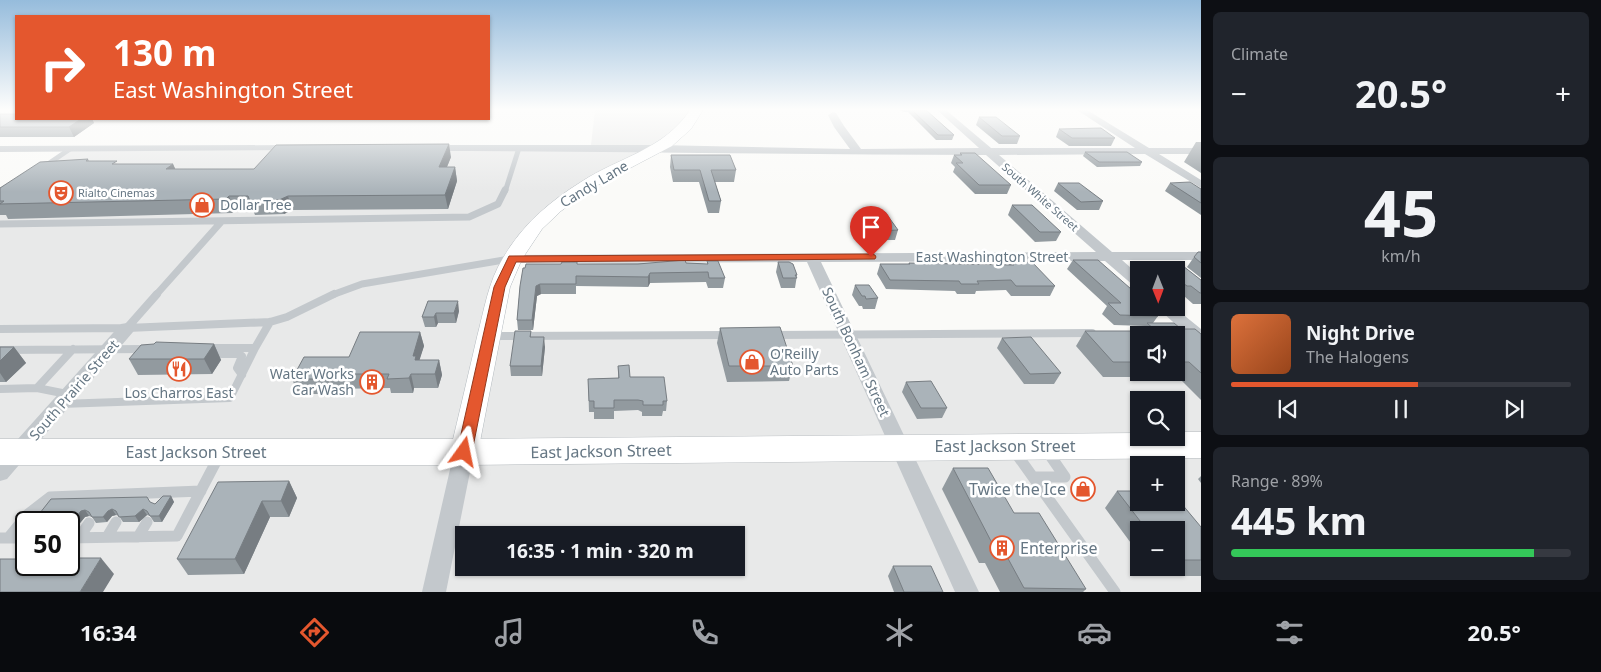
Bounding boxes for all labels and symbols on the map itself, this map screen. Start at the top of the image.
street label: Candy Lane [556,156,632,211]
street label: South White Street [999,159,1082,234]
theatre icon: Rialto Cinemas [48,180,74,206]
place label: Rialto Cinemas [78,185,155,200]
shop icon: Dollar Tree [189,192,215,218]
place label: Dollar Tree [220,195,292,214]
pin [850,206,892,257]
street label: East Washington Street [916,247,1068,266]
north arrow [1130,261,1185,316]
street label: South Bonham Street [818,284,895,420]
street label: South Prairie Street [25,335,123,444]
place label: O'Reilly Auto Parts [770,344,839,379]
shop icon: O'Reilly Auto Parts [739,349,765,375]
restaurant icon: Los Charros East [166,356,192,382]
place label: Water Works Car Wash [270,364,354,399]
building icon: Water Works Car Wash [359,369,385,395]
place label: Los Charros East [124,383,234,402]
position arrow [437,425,489,477]
street label: East Jackson Street [934,435,1076,457]
street label: East Jackson Street [530,439,672,463]
street label: East Jackson Street [125,441,267,463]
shop icon: Twice the Ice [1070,476,1096,502]
place label: Twice the Ice [969,478,1066,500]
speed limit sign: 50 [15,511,80,576]
building icon: Enterprise [989,535,1015,561]
place label: Enterprise [1020,537,1097,559]

